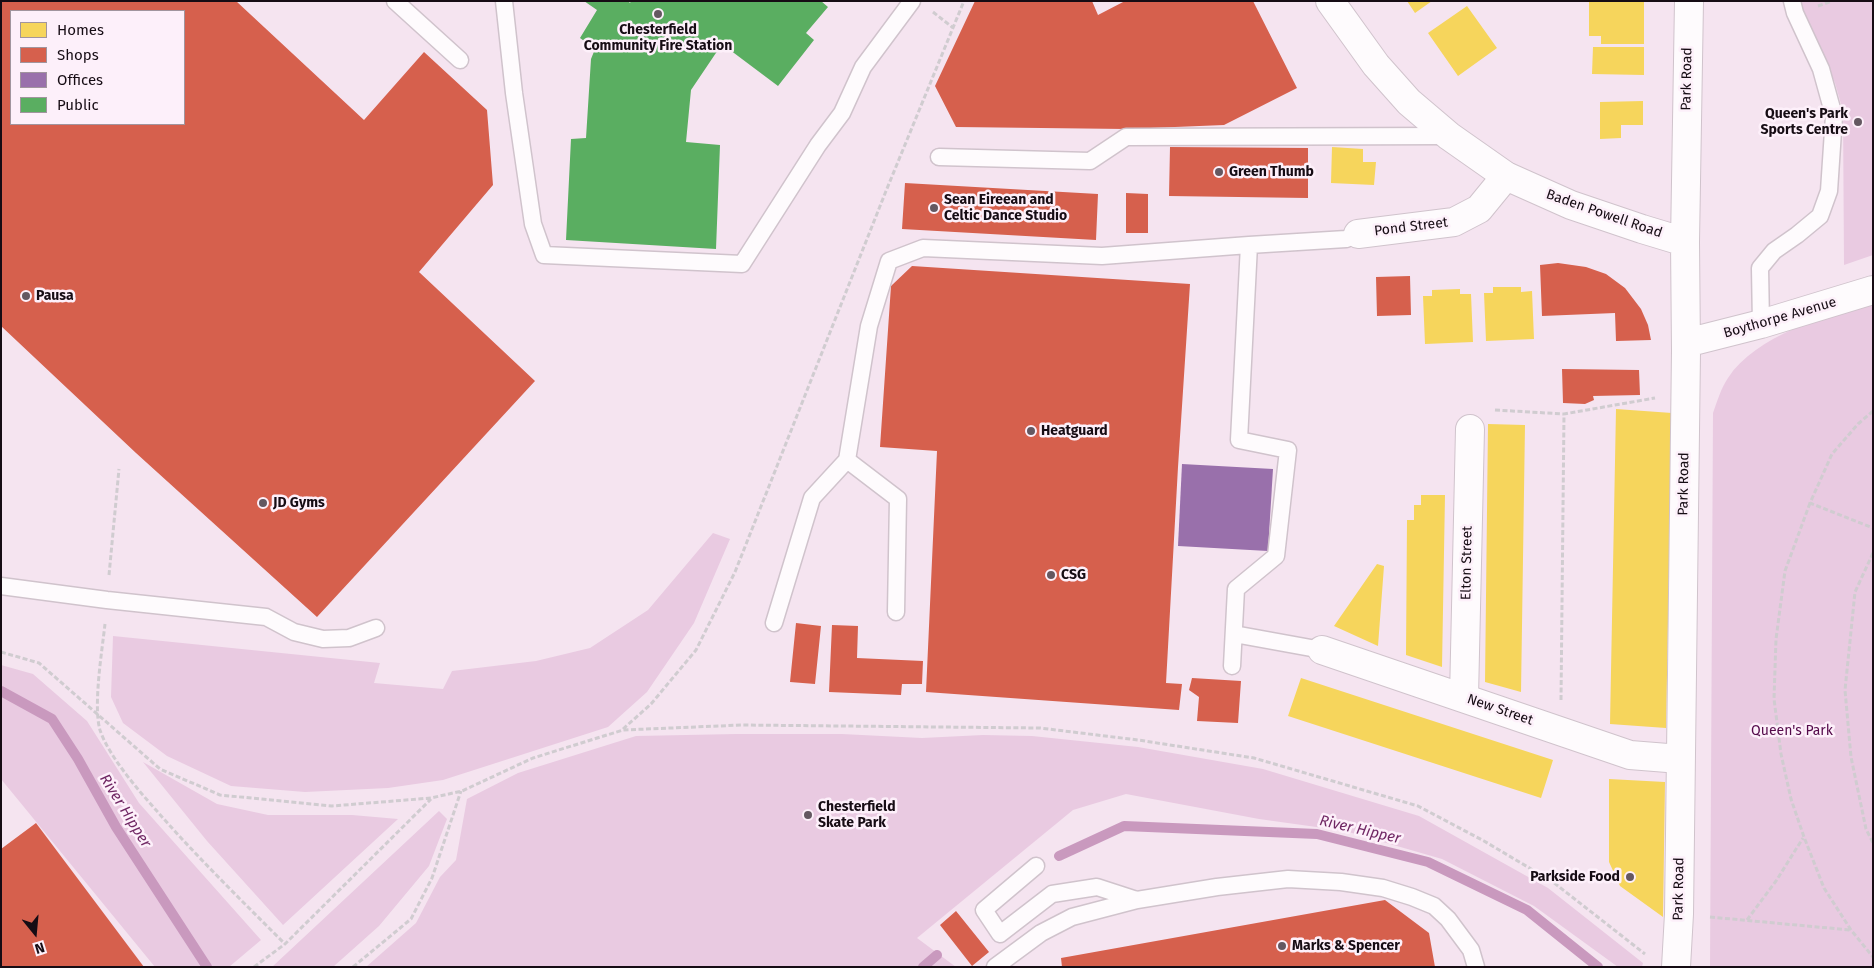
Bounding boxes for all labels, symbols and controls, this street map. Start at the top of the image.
marker: Chesterfield Community Fire Station [652,8,664,20]
legend [10,10,185,125]
text: Homes [57,21,104,39]
place label: Chesterfield Community Fire Station [584,22,732,54]
text: Shops [57,46,99,64]
street label: Park Road [1678,47,1696,111]
text: Offices [57,71,103,89]
text: Public [57,96,99,114]
place label: Queen's Park Sports Centre [1760,106,1848,138]
marker: Queen's Park Sports Centre [1852,116,1864,128]
place label: Green Thumb [1229,164,1314,180]
marker: Green Thumb [1213,166,1225,178]
street label: Baden Powell Road [1544,186,1664,242]
place label: Sean Eireean and Celtic Dance Studio [944,192,1067,224]
marker: Sean Eireean and Celtic Dance Studio [928,202,940,214]
street label: Pond Street [1373,214,1449,240]
place label: Pausa [36,288,74,304]
marker: Pausa [20,290,32,302]
street label: Boythorpe Avenue [1722,294,1838,342]
place label: Heatguard [1041,423,1108,439]
marker: Heatguard [1025,425,1037,437]
street label: Park Road [1675,452,1693,516]
place label: JD Gyms [273,495,325,511]
marker: JD Gyms [257,497,269,509]
street label: Elton Street [1458,526,1476,600]
place label: CSG [1061,567,1086,583]
marker: CSG [1045,569,1057,581]
street label: New Street [1465,691,1535,729]
park label: Queen's Park [1751,723,1833,739]
water label: River Hipper [95,771,155,851]
place label: Chesterfield Skate Park [818,799,896,832]
marker: Chesterfield Skate Park [802,809,814,821]
water label: River Hipper [1318,812,1402,848]
street label: Park Road [1670,857,1688,921]
place label: Parkside Food [1530,869,1620,885]
marker: Parkside Food [1624,871,1636,883]
north arrow [10,908,60,958]
text: N [33,938,46,957]
place label: Marks & Spencer [1292,938,1400,954]
marker: Marks & Spencer [1276,940,1288,952]

